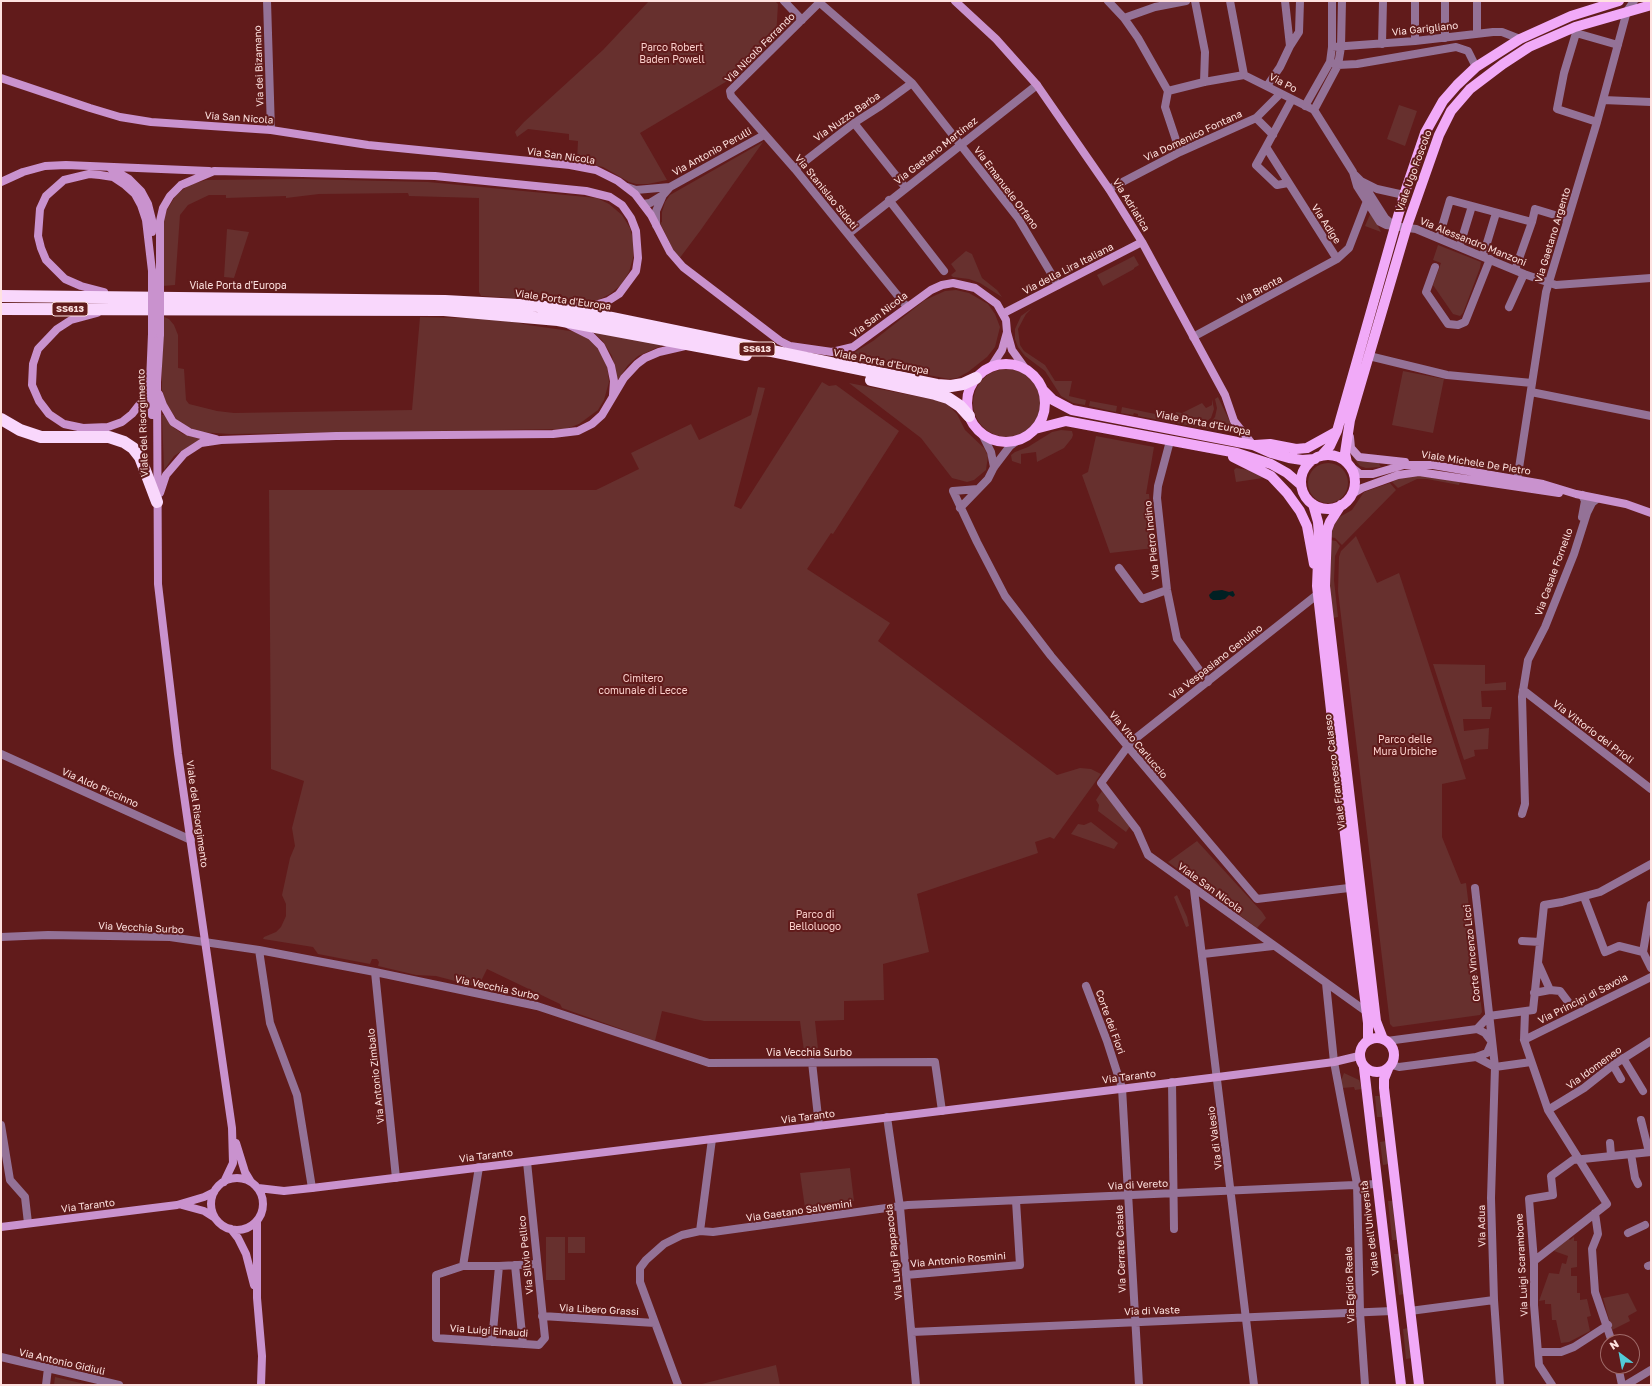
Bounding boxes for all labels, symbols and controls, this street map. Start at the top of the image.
street label: Via Nicolò Ferrando [722,10,798,86]
street label: Via Garigliano [1391,20,1459,38]
street label: Via dei Bizamano [252,25,266,107]
park label: Parco Robert Baden Powell [639,42,705,66]
street label: Via Po [1267,71,1299,95]
street label: Via Nuzzo Barba [812,90,882,144]
street label: Via Domenico Fontana [1142,108,1244,164]
street label: Via San Nicola [204,110,274,126]
street label: Via Gaetano Martinez [892,115,980,187]
street label: Via Antonio Perulli [670,125,754,179]
street label: Viale Ugo Foscolo [1394,129,1434,213]
street label: Via Emanuele Orfano [971,144,1041,232]
street label: Via San Nicola [526,145,596,167]
street label: Via Stanislao Sidoti [792,152,860,232]
street label: Via Adriatica [1110,176,1152,234]
street label: Via Gaetano Argento [1533,186,1573,284]
street label: Via Adige [1309,202,1343,246]
street label: Via Alessandro Manzoni [1418,215,1528,269]
street label: Via della Lira Italiana [1021,241,1115,297]
street label: Via Brenta [1235,273,1285,307]
street label: Viale Porta d'Europa [189,280,287,292]
street label: Viale Porta d'Europa [514,287,612,313]
street label: Via San Nicola [848,290,910,340]
road number: SS613 [52,302,88,316]
road number: SS613 [739,342,775,356]
street label: Viale Porta d'Europa [832,347,930,377]
street label: Viale del Risorgimento [135,369,151,477]
street label: Viale Porta d'Europa [1154,408,1252,438]
street label: Viale Michele De Pietro [1420,448,1532,478]
street label: Via Pietro Indino [1142,500,1162,580]
street label: Via Casale Fornello [1533,527,1575,617]
street label: Via Vespasiano Genuino [1167,622,1265,702]
park label: Cimitero comunale di Lecce [599,673,687,696]
street label: Via Vittorio dei Prioli [1550,698,1636,766]
street label: Via Vito Carluccio [1106,709,1170,781]
street label: Viale Francesco Calasso [1322,714,1348,830]
park label: Parco delle Mura Urbiche [1373,734,1437,758]
street label: Viale del Risorgimento [184,760,210,868]
street label: Via Aldo Piccinno [60,766,140,810]
street label: Viale San Nicola [1175,860,1245,916]
street label: Corte Vincenzo Licci [1461,904,1483,1002]
park label: Parco di Belloluogo [789,909,841,932]
street label: Via Vecchia Surbo [98,920,184,936]
street label: Via Principi di Savoia [1536,971,1630,1027]
street label: Via Vecchia Surbo [454,973,540,1003]
street label: Corte dei Fiori [1093,988,1127,1056]
street label: Via Antonio Zimbalo [365,1028,387,1124]
street label: Via Idomeneo [1564,1044,1624,1092]
street label: Via Vecchia Surbo [766,1047,852,1059]
street label: Via Taranto [1101,1068,1157,1086]
street label: Via di Valesio [1205,1106,1225,1170]
street label: Via Taranto [780,1108,836,1126]
street label: Via Taranto [458,1147,514,1165]
street label: Via di Vereto [1108,1177,1168,1193]
street label: Viale dell'Università [1358,1180,1382,1276]
street label: Via Taranto [60,1197,116,1215]
street label: Via Gaetano Salvemini [745,1198,853,1224]
street label: Via Luigi Pappacoda [883,1203,905,1301]
street label: Via Cerrate Casale [1113,1205,1129,1293]
street label: Via Adua [1476,1205,1488,1247]
street label: Via Luigi Scarambone [1513,1213,1531,1317]
street label: Via Silvio Pellico [516,1215,536,1295]
street label: Via Egidio Reale [1343,1246,1357,1324]
street label: Via Antonio Rosmini [910,1250,1006,1270]
street label: Via Libero Grassi [559,1302,639,1318]
street label: Via di Vaste [1124,1304,1180,1318]
street label: Via Luigi Einaudi [449,1322,529,1340]
north arrow [1600,1334,1640,1374]
text: N [1607,1337,1621,1352]
street label: Via Antonio Gidiuli [18,1346,106,1378]

